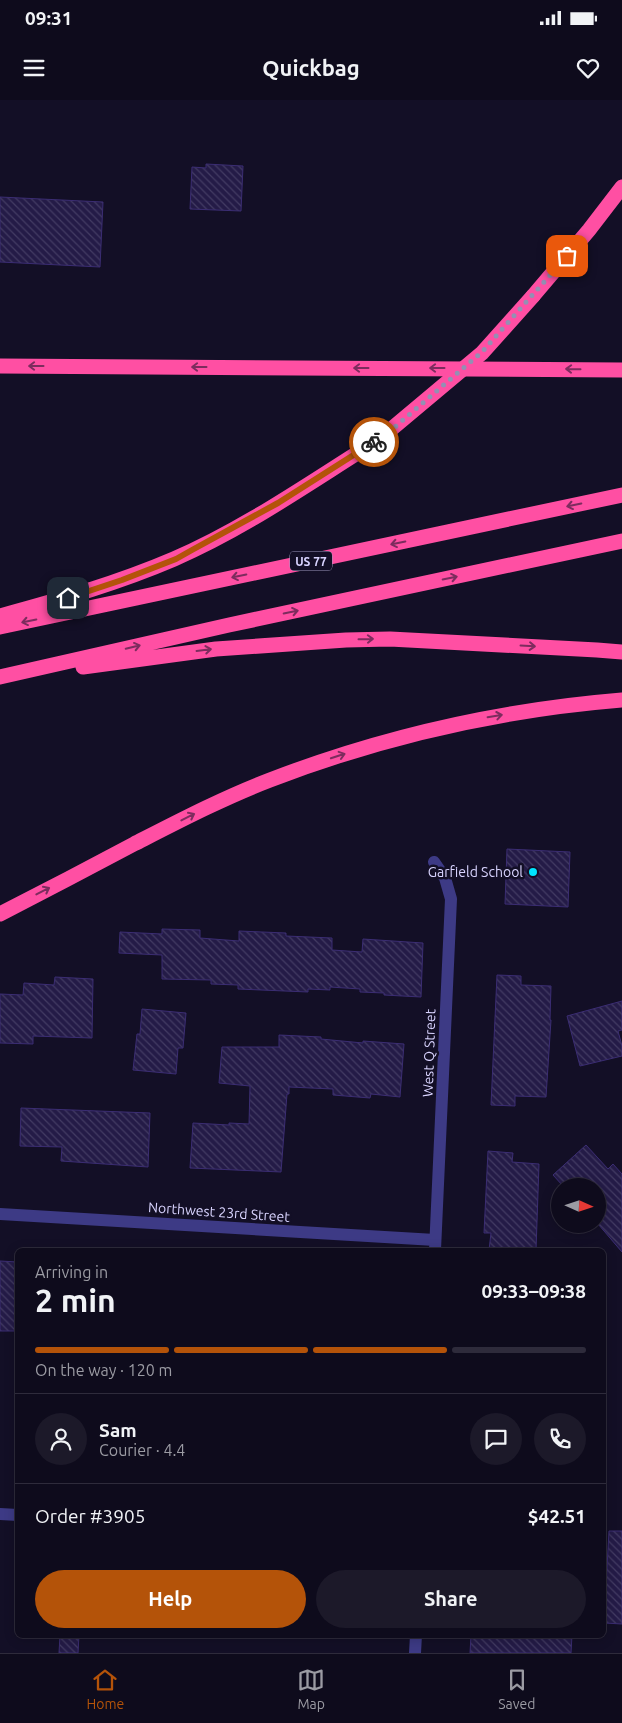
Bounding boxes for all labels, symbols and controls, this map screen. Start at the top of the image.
text: 09:31 [25,7,73,29]
icon: menu [20,54,48,82]
icon: heart [574,54,602,82]
text: Quickbag [262,55,360,80]
pin [546,235,588,277]
icon: bag [553,242,581,270]
one-way arrow [28,361,44,371]
one-way arrow [191,362,207,372]
one-way arrow [353,363,369,372]
one-way arrow [429,363,445,373]
one-way arrow [566,364,582,374]
courier [349,417,399,467]
icon: bike [360,428,388,456]
one-way arrow [567,501,583,510]
one-way arrow [391,539,407,548]
road number: US 77 [290,552,332,571]
one-way arrow [232,572,248,581]
one-way arrow [442,573,458,582]
pin [47,577,89,619]
icon: home [54,584,82,612]
one-way arrow [283,606,299,616]
one-way arrow [22,617,38,626]
one-way arrow [358,634,374,644]
one-way arrow [520,641,536,650]
one-way arrow [124,642,140,651]
one-way arrow [196,645,212,655]
one-way arrow [487,710,503,720]
one-way arrow [330,750,346,760]
one-way arrow [180,812,195,822]
place label: Garfield School [428,864,523,880]
marker: Garfield School [527,866,539,878]
one-way arrow [36,886,51,896]
street label: West Q Street [419,1008,439,1097]
north arrow [551,1178,606,1232]
map controls [551,1178,606,1233]
street label: Northwest 23rd Street [148,1199,291,1225]
text: Arriving in [35,1263,108,1281]
text: 09:33–09:38 [481,1280,586,1302]
text: 2 min [35,1282,116,1318]
text: On the way · 120 m [35,1361,172,1379]
button: person [35,1413,87,1465]
button: chat [470,1413,522,1465]
button: phone [534,1413,586,1465]
text: Sam [99,1419,137,1441]
text: Courier · 4.4 [99,1441,185,1459]
text: Order #3905 [35,1505,145,1527]
text: $42.51 [528,1505,586,1527]
button: Help [35,1570,306,1628]
button: Share [316,1570,586,1628]
tab: Home [86,1666,124,1712]
tab: Map [297,1666,325,1712]
tab: Saved [498,1666,535,1712]

